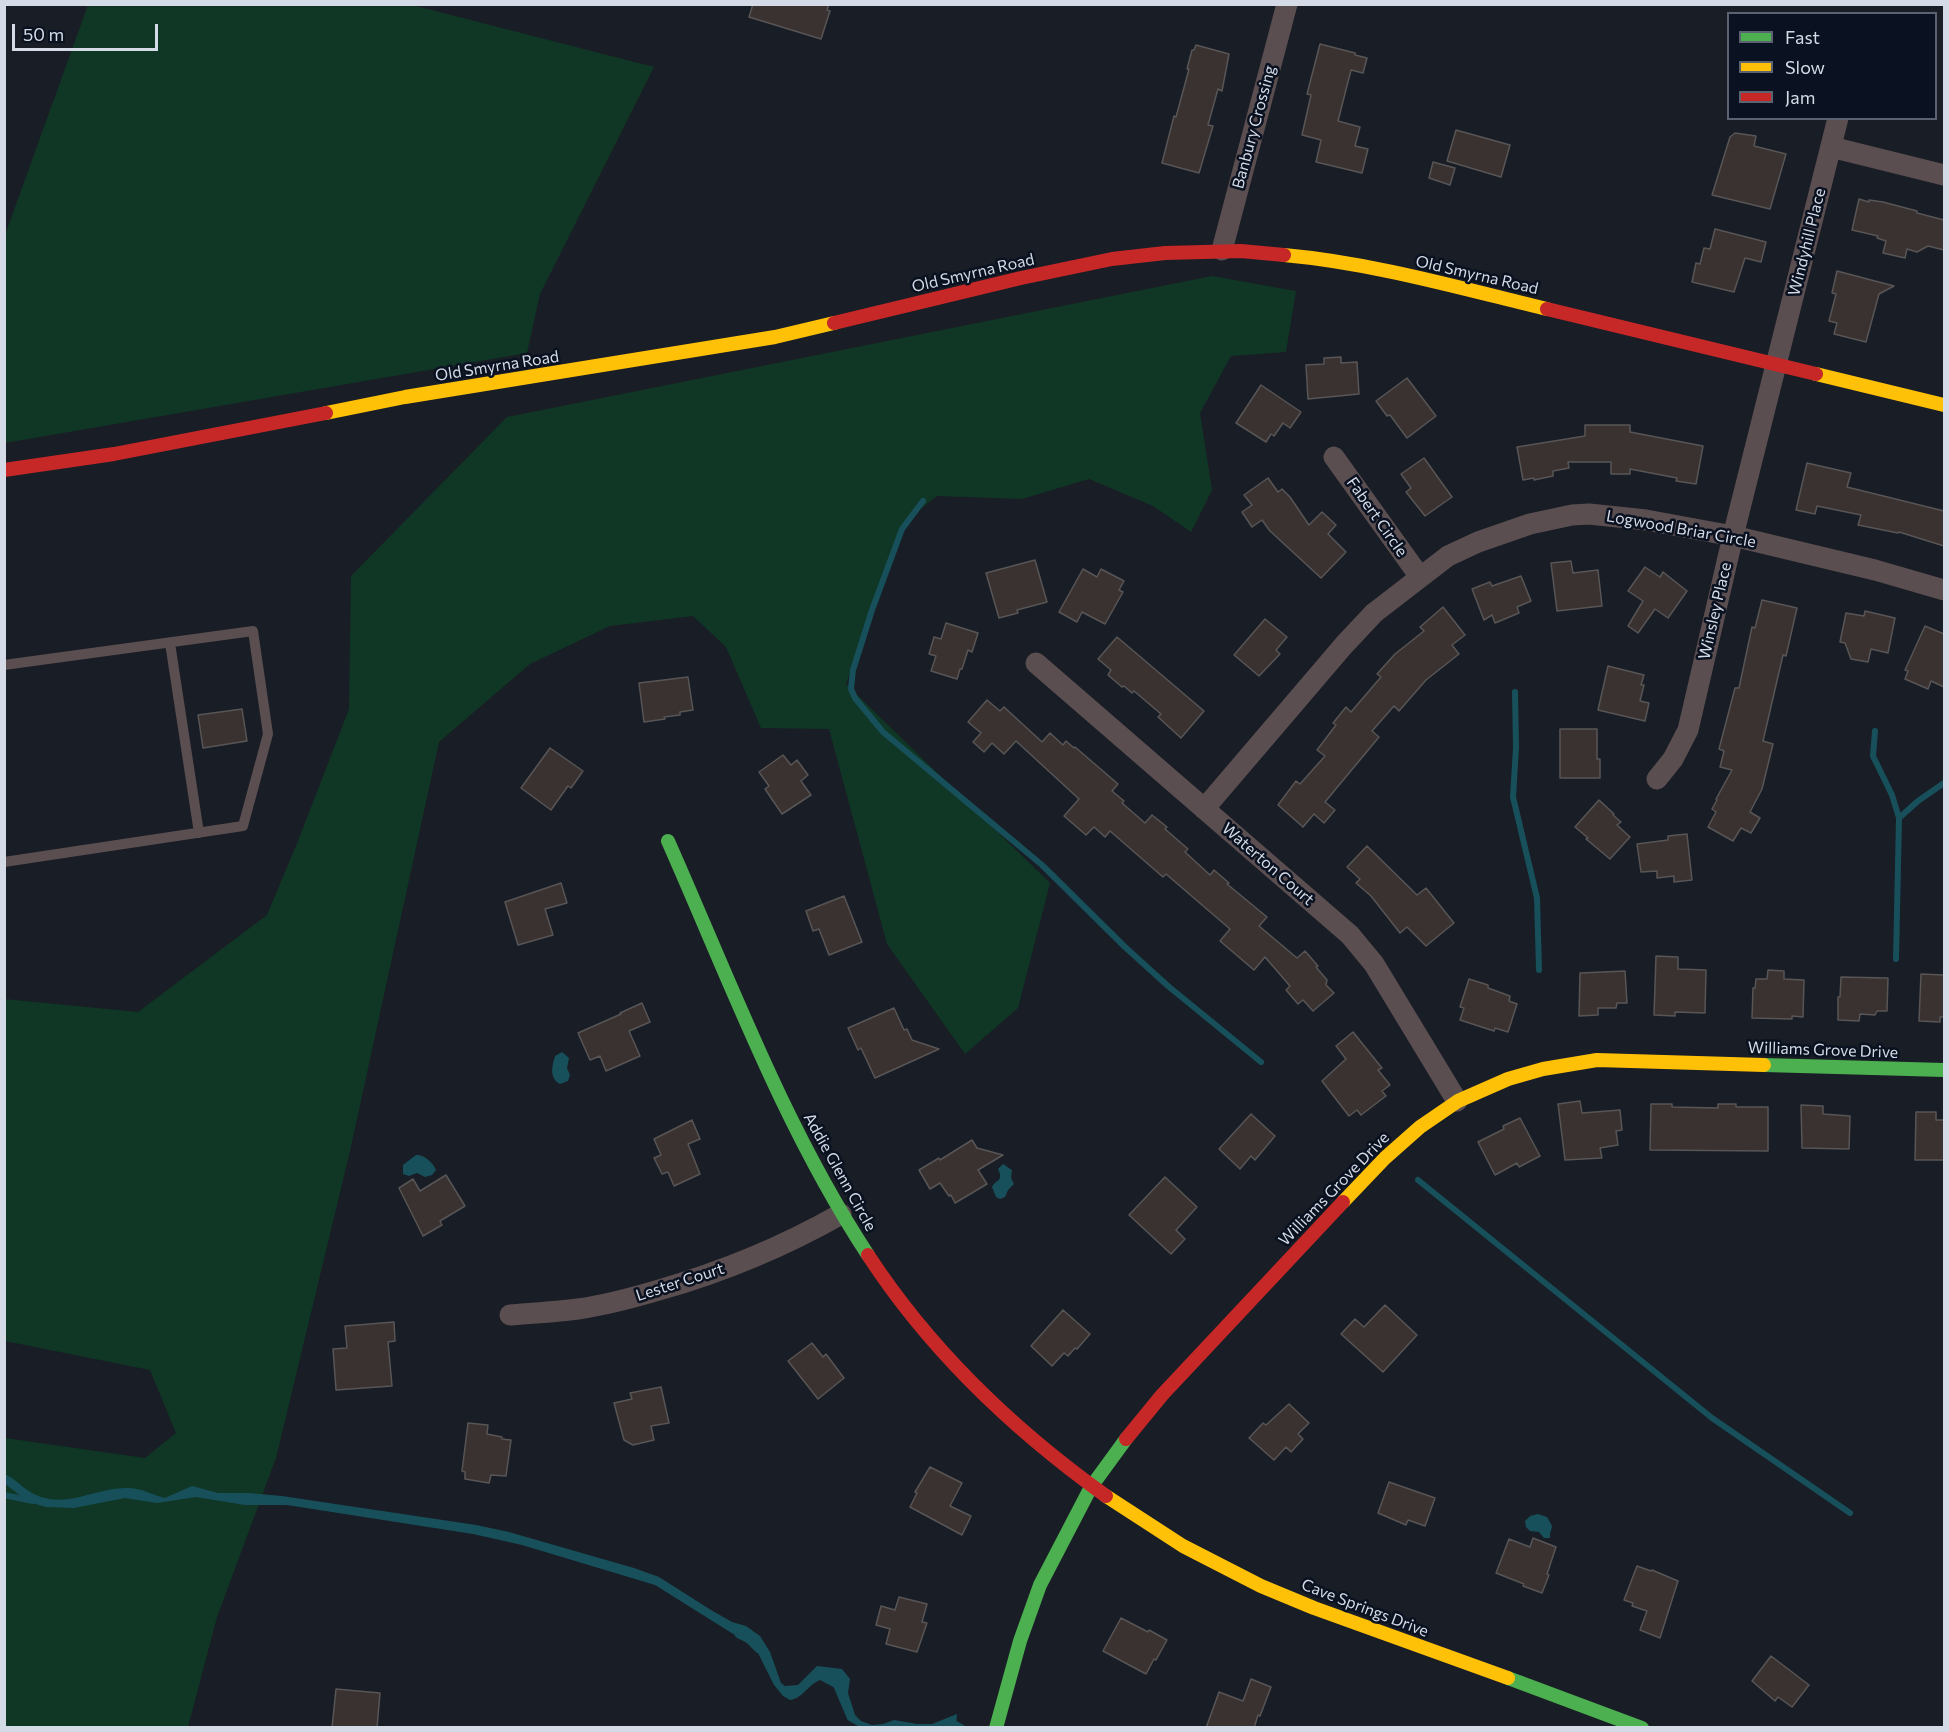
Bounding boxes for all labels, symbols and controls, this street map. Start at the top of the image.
scale bar [15,12,160,50]
legend [1727,12,1937,120]
text: 50 m [23,23,64,45]
text: Fast [1785,26,1820,48]
text: Slow [1785,56,1825,78]
street label: Banbury Crossing [1228,63,1280,191]
text: Jam [1785,86,1815,108]
street label: Windyhill Place [1784,186,1830,298]
street label: Old Smyrna Road [910,250,1036,296]
street label: Old Smyrna Road [1414,252,1540,298]
street label: Old Smyrna Road [434,347,560,385]
street label: Fabert Circle [1343,474,1411,560]
street label: Logwood Briar Circle [1605,506,1757,552]
street label: Winsley Place [1694,560,1736,662]
street label: Waterton Court [1218,819,1318,909]
street label: Williams Grove Drive [1747,1038,1899,1062]
street label: Addie Glenn Circle [800,1110,880,1234]
street label: Williams Grove Drive [1275,1128,1393,1250]
street label: Lester Court [633,1259,727,1305]
street label: Cave Springs Drive [1299,1575,1431,1641]

